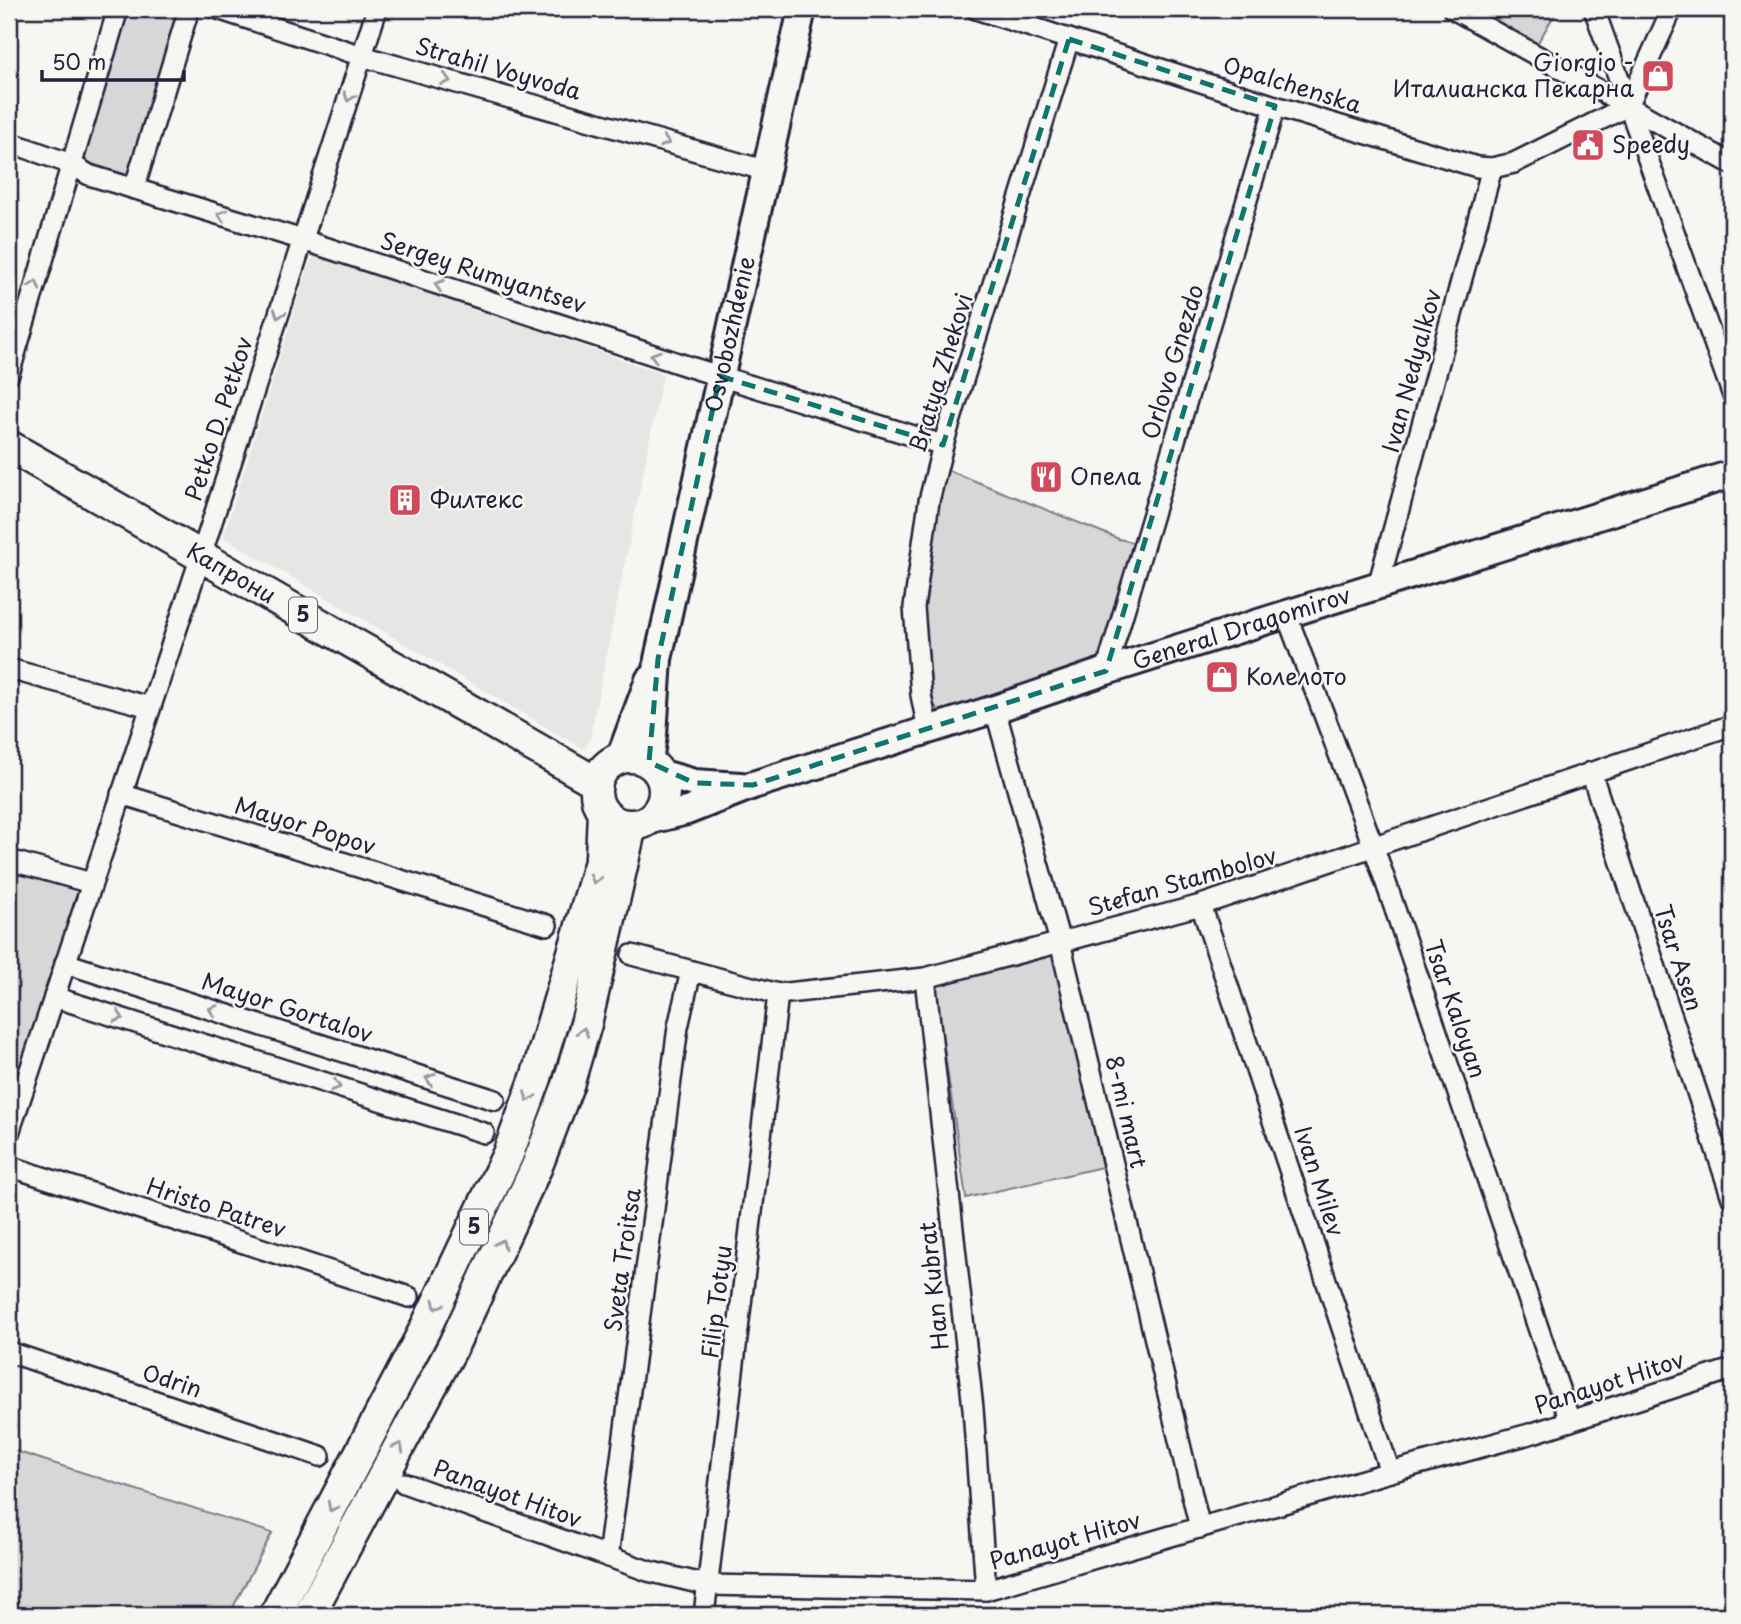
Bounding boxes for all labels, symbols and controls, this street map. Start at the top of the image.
street label: Strahil Voyvoda [411,27,585,108]
scale bar [42,38,184,82]
place label: Giorgio - Италианска Пекарна [1393,44,1635,105]
text: 50 m [52,45,106,77]
street label: Opalchenska [1219,46,1367,121]
shop icon: Giorgio - Италианска Пекарна [1639,57,1677,95]
one-way arrow [440,72,452,86]
one-way arrow [342,91,357,103]
public building icon: Speedy [1569,126,1607,164]
place label: Speedy [1612,126,1690,161]
one-way arrow [659,134,671,149]
one-way arrow [217,209,229,224]
street label: Sergey Rumyantsev [376,222,591,321]
street label: Osvobozhdenie [694,253,763,415]
one-way arrow [434,278,446,293]
one-way arrow [27,280,42,292]
street label: Orlovo Gnezdo [1131,280,1212,443]
street label: Ivan Nedyalkov [1372,285,1449,456]
street label: Bratya Zhekovi [899,289,980,457]
one-way arrow [273,307,287,319]
street label: Petko D. Petkov [175,332,261,505]
one-way arrow [650,350,662,364]
restaurant icon: Опела [1027,458,1065,496]
place label: Опела [1070,458,1142,493]
building icon: Филтекс [386,481,424,519]
place label: Филтекс [430,481,523,516]
street label: Капрони [181,533,283,611]
street label: General Dragomirov [1127,576,1355,678]
road number: 5 [289,598,317,632]
shop icon: Колелото [1203,658,1241,696]
place label: Колелото [1246,658,1347,693]
street label: Mayor Popov [231,787,380,863]
street label: Stefan Stambolov [1083,837,1281,924]
one-way arrow [588,873,603,885]
street label: Tsar Asen [1646,900,1713,1015]
street label: Tsar Kaloyan [1416,935,1496,1082]
street label: Mayor Gortalov [198,962,378,1051]
one-way arrow [207,1004,219,1019]
one-way arrow [113,1009,125,1024]
one-way arrow [575,1026,590,1038]
street label: 8-mi mart [1098,1052,1157,1171]
one-way arrow [424,1073,436,1087]
one-way arrow [329,1078,341,1092]
one-way arrow [523,1091,537,1103]
street label: Ivan Milev [1286,1121,1355,1240]
street label: Hristo Patrev [142,1168,291,1246]
street label: Sveta Troitsa [594,1185,649,1334]
road number: 5 [460,1210,488,1244]
street label: Han Kubrat [908,1220,957,1352]
one-way arrow [493,1239,507,1251]
street label: Filip Totyu [691,1243,740,1361]
one-way arrow [431,1298,445,1310]
street label: Panayot Hitov [1529,1341,1688,1422]
street label: Odrin [138,1354,207,1406]
one-way arrow [391,1442,404,1454]
street label: Panayot Hitov [428,1450,587,1536]
one-way arrow [327,1500,340,1512]
street label: Panayot Hitov [985,1501,1145,1578]

